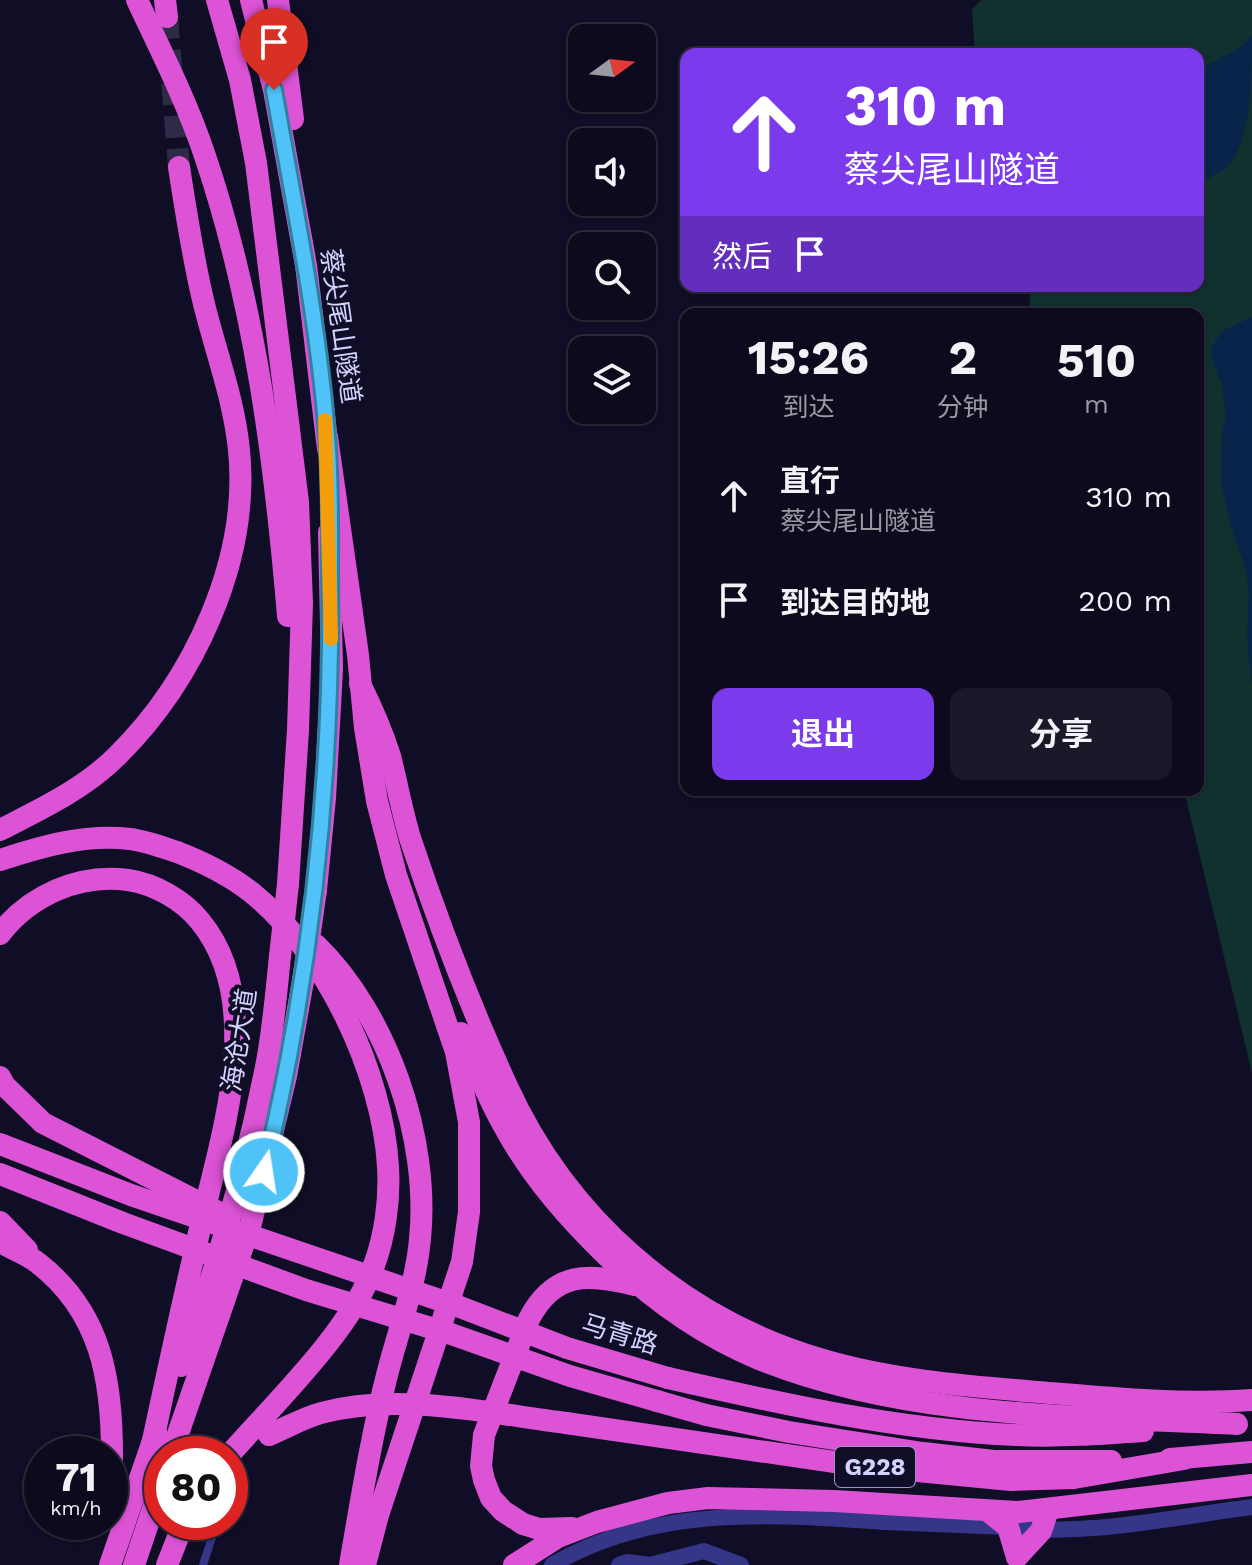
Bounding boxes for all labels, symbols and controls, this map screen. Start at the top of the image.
pin [240,8,308,90]
icon: arrive [252,20,296,64]
north arrow [568,24,656,112]
map controls [568,24,656,424]
text: 310 m [844,73,1006,139]
icon: ahead [712,80,816,184]
button: sound [568,128,656,216]
text: 蔡尖尾山隧道 [844,149,1060,191]
button: search [568,232,656,320]
icon: arrive [788,232,832,276]
text: 然后 [712,239,772,274]
street label: 蔡尖尾山隧道 [315,247,367,405]
text: 15:26 [748,329,869,386]
text: 2 [949,329,977,386]
text: 510 [1057,332,1136,389]
button: layers [568,336,656,424]
text: m [1084,389,1109,419]
text: 到达 [782,392,834,422]
text: 分钟 [937,392,989,422]
text: 直行 [780,463,840,498]
icon: ahead [712,474,756,518]
text: 310 m [1085,479,1172,514]
text: 蔡尖尾山隧道 [780,506,936,536]
icon: arrive [712,578,756,622]
text: 200 m [1078,583,1172,618]
text: 到达目的地 [780,585,930,620]
button: 退出 [712,688,934,780]
button: 分享 [950,688,1172,780]
street label: 海沧大道 [216,986,262,1094]
position arrow [222,1130,306,1214]
street label: 马青路 [578,1308,662,1360]
speed limit sign: 80 [144,1436,248,1540]
road number: G228 [835,1447,915,1487]
text: 71 [55,1454,97,1501]
text: km/h [50,1496,102,1520]

